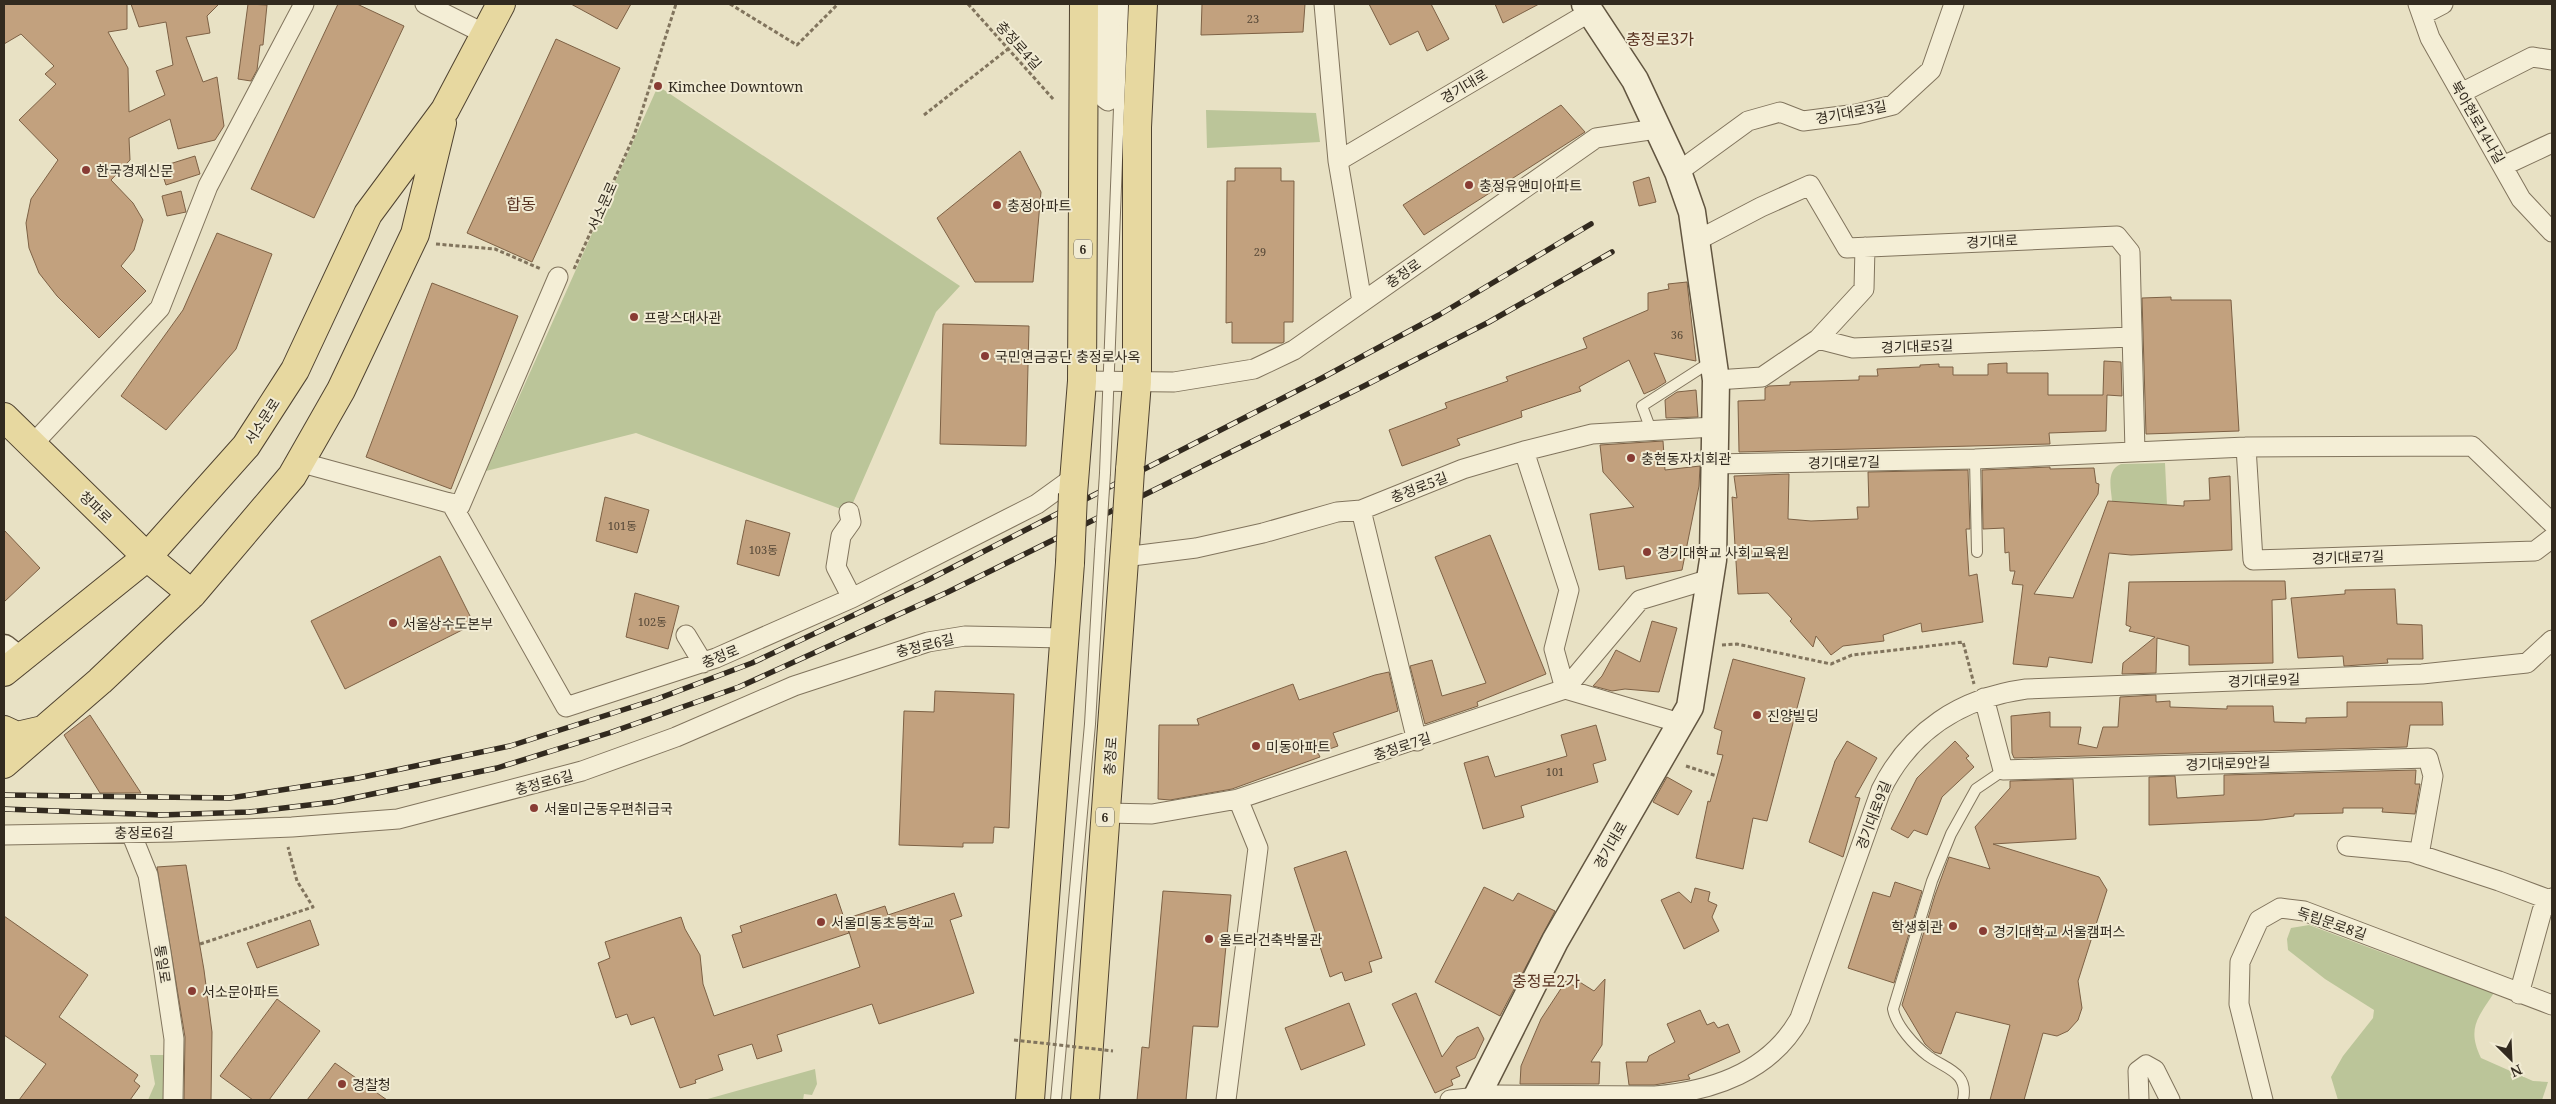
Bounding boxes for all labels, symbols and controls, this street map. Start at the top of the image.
house number: 23 [1247,11,1259,26]
street label: 충정로4길 [992,17,1046,73]
district label: 충정로3가 [1626,28,1694,50]
street label: 경기대로 [1437,65,1491,107]
place label: Kimchee Downtown [668,77,803,96]
street label: 북아현로14나길 [2447,77,2509,167]
marker: Kimchee Downtown [652,80,664,92]
street label: 경기대로3길 [1814,96,1888,128]
place label: 한국경제신문 [96,161,173,180]
marker: 한국경제신문 [80,164,92,176]
place label: 충정유앤미아파트 [1479,176,1582,195]
street label: 서소문로 [583,178,621,233]
marker: 충정유앤미아파트 [1463,179,1475,191]
district label: 합동 [506,193,536,215]
place label: 충정아파트 [1007,196,1072,215]
marker: 충정아파트 [991,199,1003,211]
street label: 경기대로 [1966,230,2018,252]
road number: 6 [1074,240,1092,258]
house number: 29 [1254,244,1266,259]
street label: 충정로 [1382,254,1424,292]
place label: 프랑스대사관 [644,308,721,327]
marker: 프랑스대사관 [628,311,640,323]
house number: 36 [1671,327,1683,342]
street label: 경기대로5길 [1881,335,1953,357]
place label: 국민연금공단 충정로사옥 [995,347,1140,366]
marker: 국민연금공단 충정로사옥 [979,350,991,362]
street label: 서소문로 [240,394,284,448]
place label: 충현동자치회관 [1641,449,1731,468]
marker: 충현동자치회관 [1625,452,1637,464]
street label: 경기대로7길 [1808,452,1880,472]
street label: 충정로5길 [1388,467,1450,507]
street label: 청파로 [76,487,117,527]
house number: 101동 [608,518,636,533]
house number: 103동 [749,542,777,557]
place label: 경기대학교 사회교육원 [1657,543,1789,562]
marker: 경기대학교 사회교육원 [1641,546,1653,558]
street label: 경기대로7길 [2312,546,2384,568]
place label: 서울상수도본부 [403,614,493,633]
house number: 102동 [638,614,666,629]
marker: 서울상수도본부 [387,617,399,629]
street label: 충정로6길 [894,629,956,661]
street label: 충정로 [699,640,742,672]
street label: 경기대로9길 [2228,669,2300,691]
place label: 진양빌딩 [1767,706,1819,725]
marker: 진양빌딩 [1751,709,1763,721]
street label: 충정로7길 [1371,728,1433,764]
street label: 충정로 [1099,736,1121,776]
place label: 미동아파트 [1266,737,1331,756]
marker: 미동아파트 [1250,740,1262,752]
street label: 경기대로9안길 [2185,752,2271,774]
house number: 101 [1546,764,1564,779]
street label: 충정로6길 [513,765,575,799]
street label: 경기대로9길 [1851,778,1895,852]
place label: 서울미근동우편취급국 [544,799,673,818]
marker: 서울미근동우편취급국 [528,802,540,814]
road number: 6 [1096,808,1114,826]
street label: 경기대로 [1589,818,1631,872]
street label: 충정로6길 [114,823,174,842]
street label: 독립문로8길 [2295,902,2369,944]
place label: 서울미동초등학교 [831,913,934,932]
marker: 서울미동초등학교 [815,916,827,928]
place label: 학생회관 [1891,917,1943,936]
marker: 학생회관 [1947,920,1959,932]
place label: 경기대학교 서울캠퍼스 [1993,922,2126,941]
marker: 경기대학교 서울캠퍼스 [1977,925,1989,937]
place label: 울트라건축박물관 [1219,930,1322,949]
marker: 울트라건축박물관 [1203,933,1215,945]
street label: 통일로 [151,943,175,985]
district label: 충정로2가 [1512,970,1580,992]
place label: 서소문아파트 [202,982,279,1001]
marker: 서소문아파트 [186,985,198,997]
north arrow [2486,1034,2536,1084]
text: N [2508,1060,2525,1082]
place label: 경찰청 [352,1075,391,1094]
marker: 경찰청 [336,1078,348,1090]

